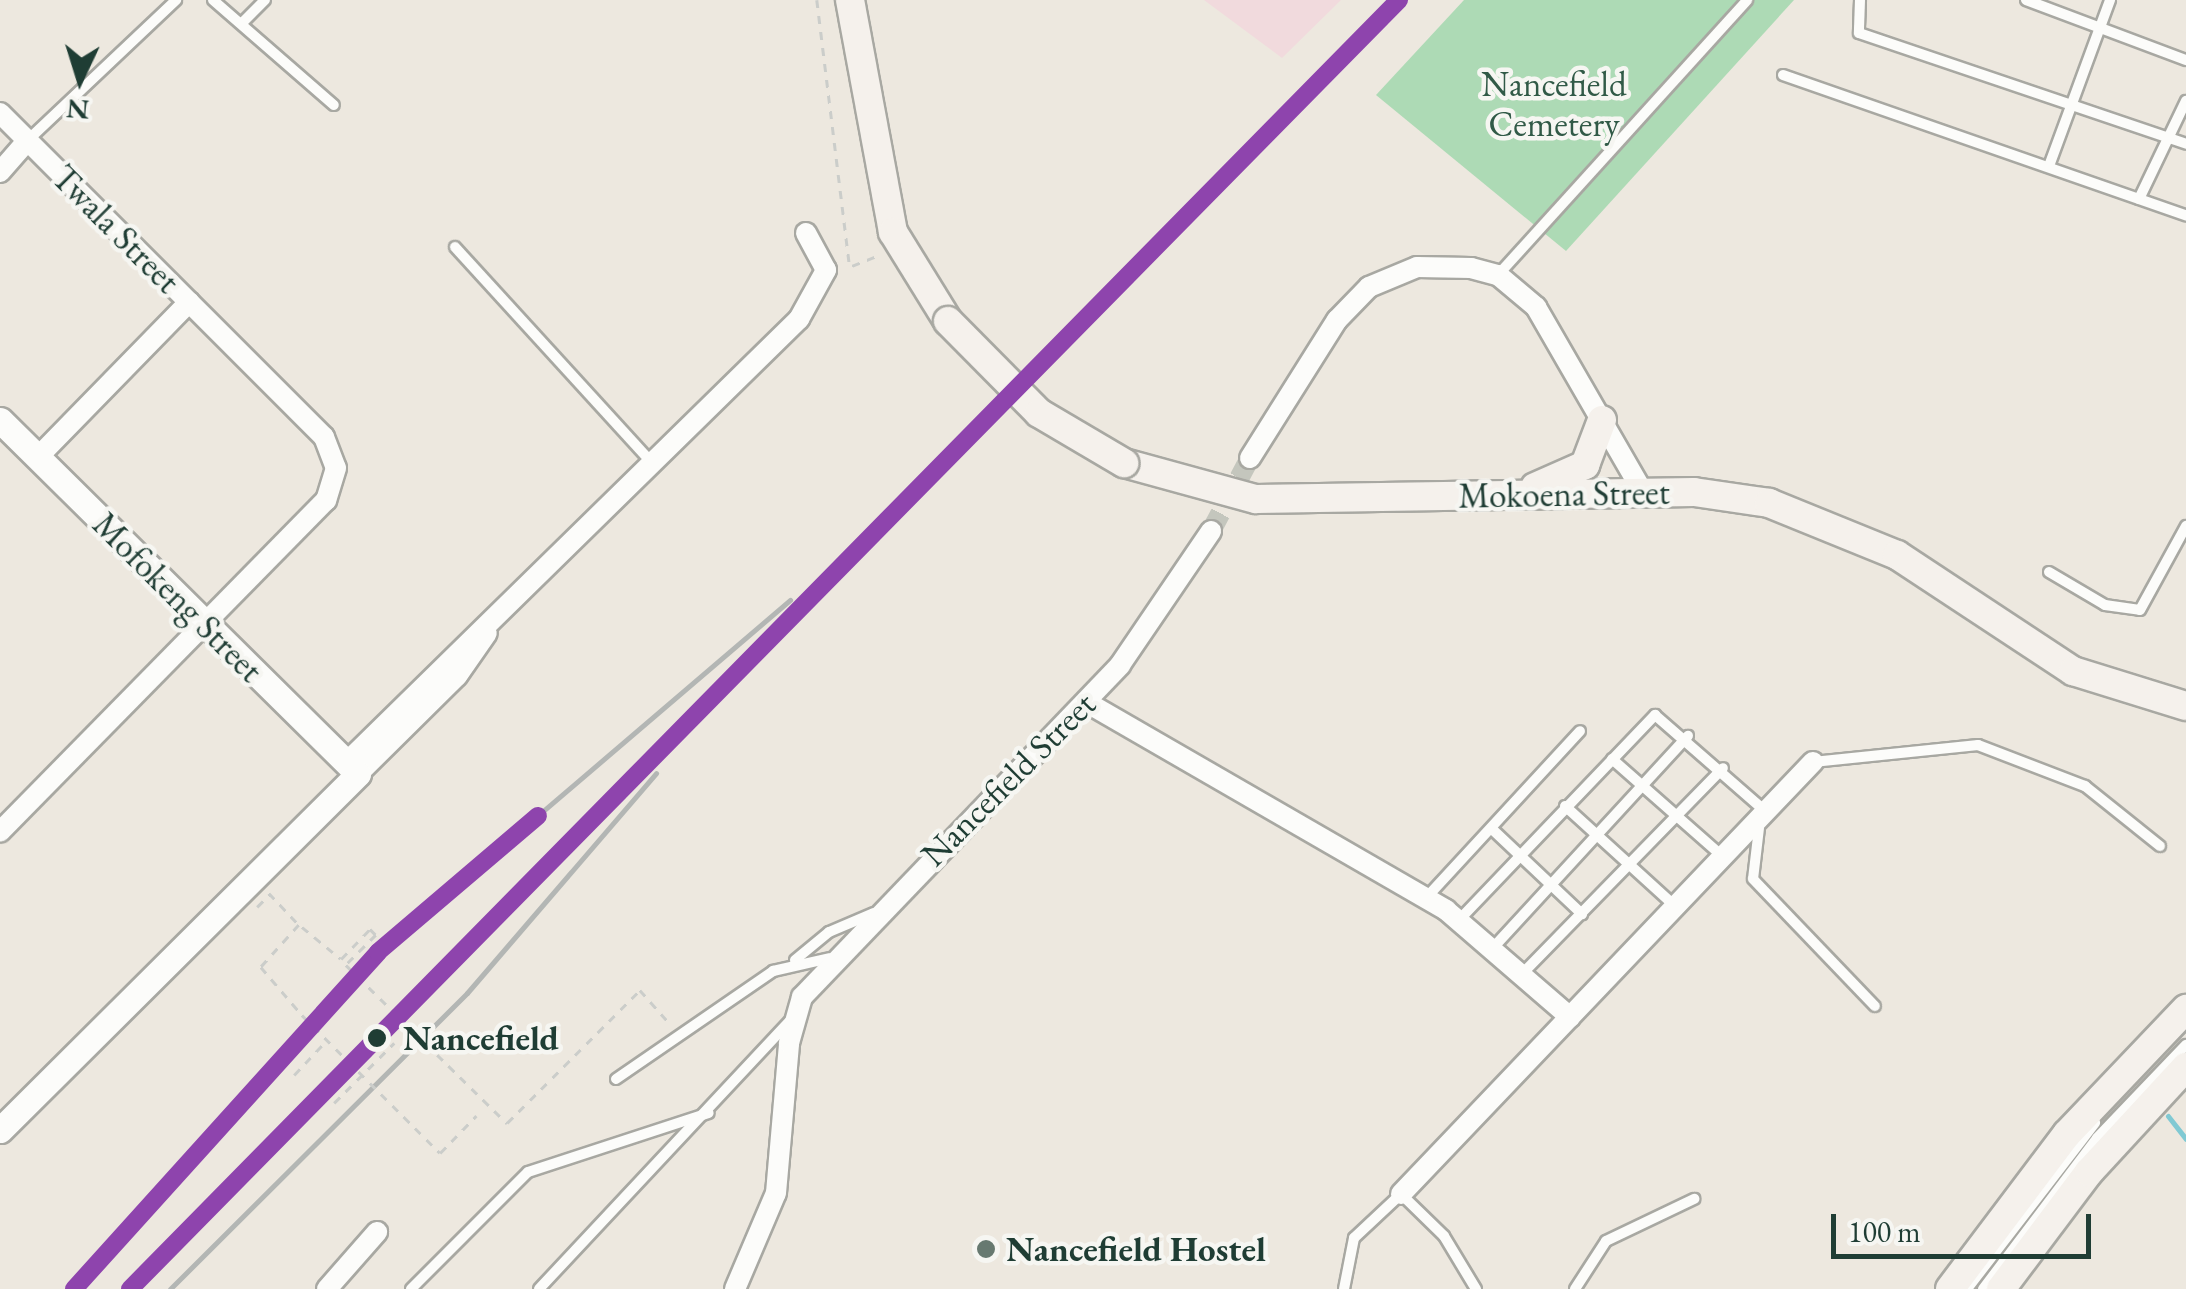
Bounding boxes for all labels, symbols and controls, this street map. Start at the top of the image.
north arrow [30,30,130,130]
park label: Nancefield Cemetery [1481,63,1627,145]
text: N [65,91,90,129]
street label: Twala Street [43,156,189,302]
street label: Mokoena Street [1458,471,1670,517]
street label: Mofokeng Street [84,503,272,691]
street label: Nancefield Street [912,683,1104,875]
place label: Nancefield [403,1017,559,1059]
marker: Nancefield [360,1021,394,1055]
scale bar [1836,1194,2096,1256]
text: 100 m [1848,1212,1921,1251]
place label: Nancefield Hostel [1006,1228,1266,1270]
marker: Nancefield Hostel [975,1238,997,1260]

